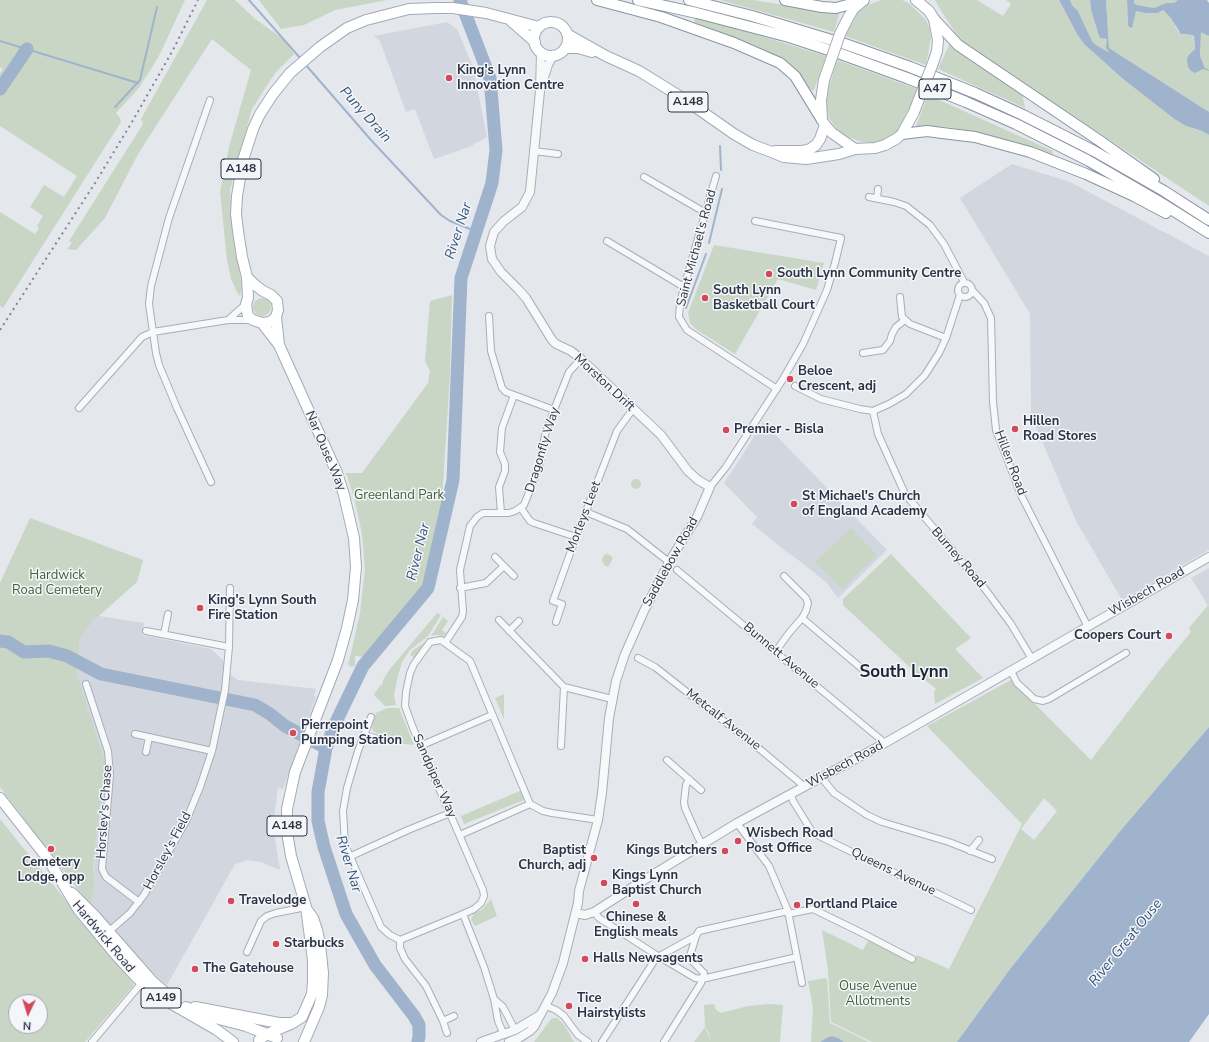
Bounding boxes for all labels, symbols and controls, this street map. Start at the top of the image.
place label: King's Lynn Innovation Centre [457,63,564,94]
marker: King's Lynn Innovation Centre [444,73,454,83]
road number: A47 [919,79,951,99]
water label: Puny Drain [336,84,394,146]
road number: A148 [668,92,708,112]
road number: A148 [221,159,261,179]
street label: Saint Michael's Road [674,188,720,308]
water label: River Nar [442,201,476,261]
place label: South Lynn Community Centre [777,266,961,282]
marker: South Lynn Community Centre [764,269,774,279]
place label: South Lynn Basketball Court [713,283,815,314]
marker: South Lynn Basketball Court [700,293,710,303]
street label: Morston Drift [570,351,638,415]
place label: Beloe Crescent, adj [798,364,876,395]
marker: Beloe Crescent, adj [785,374,795,384]
street label: Dragonfly Way [523,405,563,495]
street label: Nar Ouse Way [301,409,349,493]
place label: Hillen Road Stores [1023,414,1097,445]
place label: Premier - Bisla [734,422,824,438]
marker: Hillen Road Stores [1010,424,1020,434]
marker: Premier - Bisla [721,425,731,435]
street label: Hillen Road [990,428,1030,498]
street label: Morleys Leet [563,479,605,555]
park label: Greenland Park [354,488,444,504]
place label: St Michael's Church of England Academy [802,489,927,520]
marker: St Michael's Church of England Academy [789,499,799,509]
street label: Saddlebow Road [640,514,702,610]
water label: River Nar [404,522,434,582]
street label: Burney Road [927,524,989,592]
street label: Wisbech Road [1106,564,1188,620]
park label: Hardwick Road Cemetery [12,568,102,599]
place label: King's Lynn South Fire Station [208,593,316,624]
marker: King's Lynn South Fire Station [195,603,205,613]
street label: Bunnett Avenue [740,620,822,692]
place label: Coopers Court [1074,628,1161,644]
marker: Coopers Court [1164,631,1174,641]
district label: South Lynn [859,663,949,683]
street label: Metcalf Avenue [682,686,764,754]
place label: Pierrepoint Pumping Station [301,718,402,749]
marker: Pierrepoint Pumping Station [288,728,298,738]
street label: Sandpiper Way [409,732,459,820]
street label: Wisbech Road [804,738,886,792]
street label: Horsley's Chase [94,765,116,859]
street label: Horsley's Field [141,809,195,893]
road number: A148 [267,816,307,836]
place label: Wisbech Road Post Office [746,826,833,857]
water label: River Nar [331,834,365,894]
marker: Wisbech Road Post Office [733,836,743,846]
place label: Baptist Church, adj [518,843,586,874]
place label: Kings Butchers [626,843,717,859]
marker: Cemetery Lodge, opp [46,844,56,854]
street label: Queens Avenue [848,845,938,899]
marker: Kings Butchers [720,846,730,856]
marker: Baptist Church, adj [589,853,599,863]
place label: Cemetery Lodge, opp [17,855,85,886]
place label: Kings Lynn Baptist Church [612,868,702,899]
marker: Kings Lynn Baptist Church [599,878,609,888]
place label: Travelodge [239,893,306,909]
marker: Travelodge [226,896,236,906]
water label: River Great Ouse [1086,896,1166,990]
place label: Portland Plaice [805,897,897,913]
street label: Hardwick Road [68,898,138,976]
marker: Chinese & English meals [631,899,641,909]
marker: Portland Plaice [792,900,802,910]
place label: Chinese & English meals [594,910,678,941]
place label: Starbucks [284,936,344,952]
marker: Starbucks [271,939,281,949]
place label: Halls Newsagents [593,951,703,967]
marker: Halls Newsagents [580,954,590,964]
place label: The Gatehouse [203,961,294,977]
marker: The Gatehouse [190,964,200,974]
park label: Ouse Avenue Allotments [839,979,917,1010]
road number: A149 [141,988,181,1008]
place label: Tice Hairstylists [577,991,646,1022]
north arrow [8,994,48,1034]
marker: Tice Hairstylists [564,1001,574,1011]
text: N [23,1018,32,1033]

